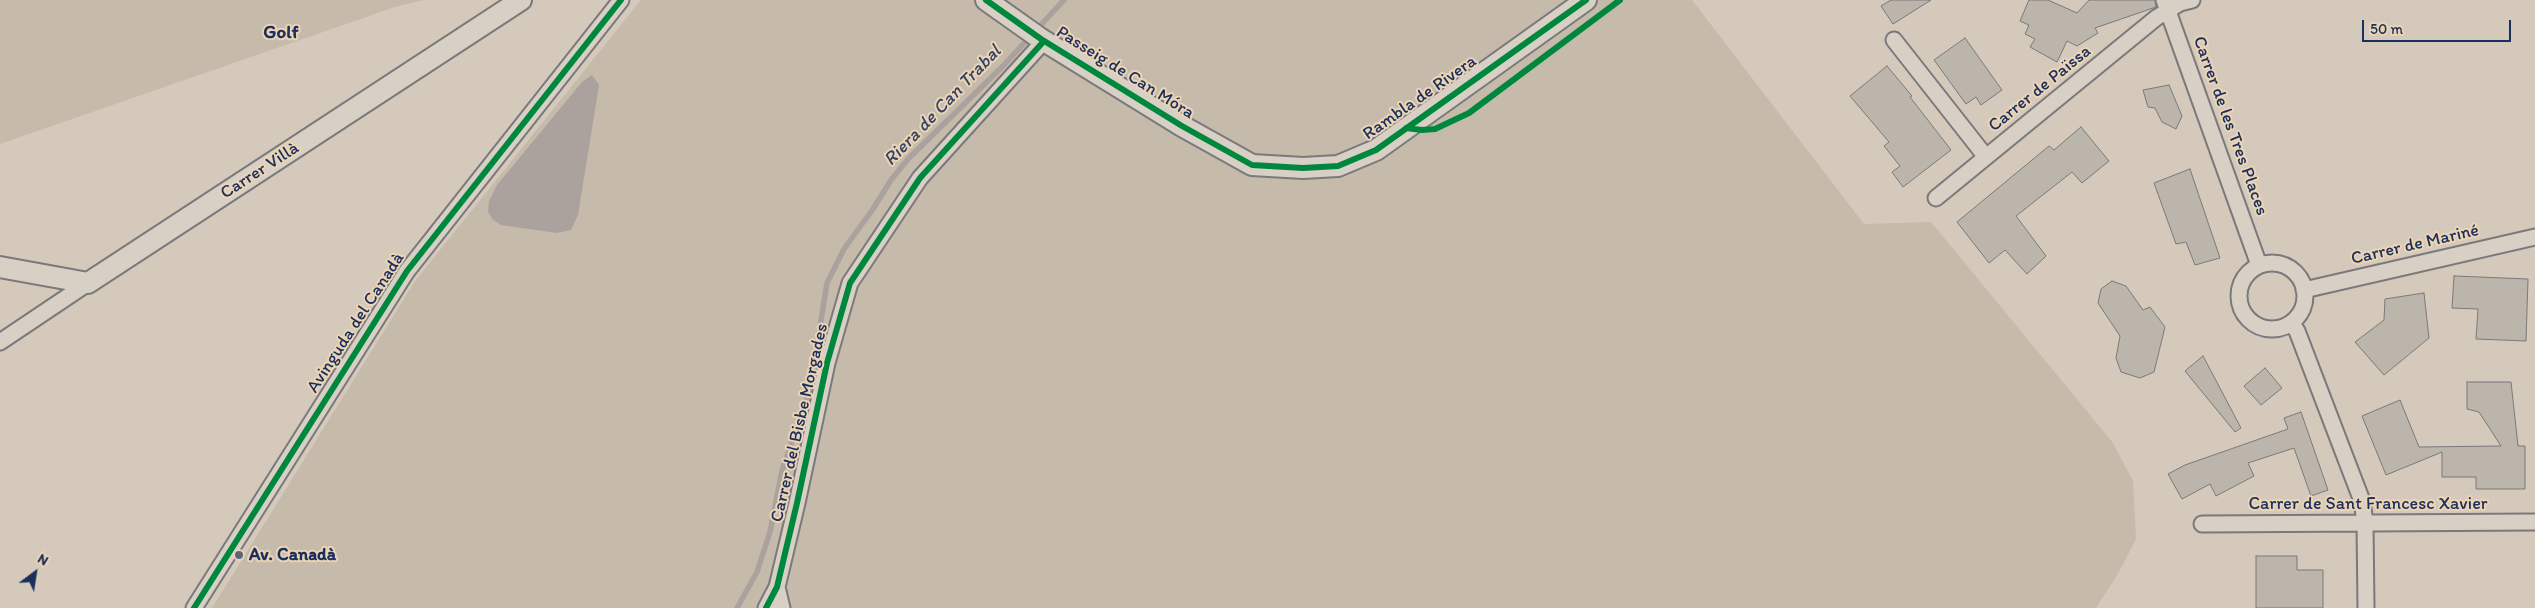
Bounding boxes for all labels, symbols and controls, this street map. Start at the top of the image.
scale bar [2365,10,2514,42]
text: 50 m [2370,20,2403,38]
district label: Golf [263,22,299,44]
street label: Passeig de Can Móra [1052,22,1198,124]
street label: Carrer de les Tres Places [2188,33,2272,219]
water label: Riera de Can Trabal [879,41,1007,171]
street label: Carrer de Païssa [1984,41,2096,137]
street label: Rambla de Rivera [1359,51,1481,145]
street label: Carrer Villà [217,138,303,204]
street label: Carrer de Mariné [2349,220,2481,270]
street label: Avinguda del Canadà [303,249,409,397]
street label: Carrer del Bisbe Morgades [767,321,833,525]
street label: Carrer de Sant Francesc Xavier [2248,493,2488,515]
place label: Av. Canadà [249,544,336,566]
north arrow [10,548,60,598]
marker: Av. Canadà [233,549,245,561]
text: N [35,550,51,569]

